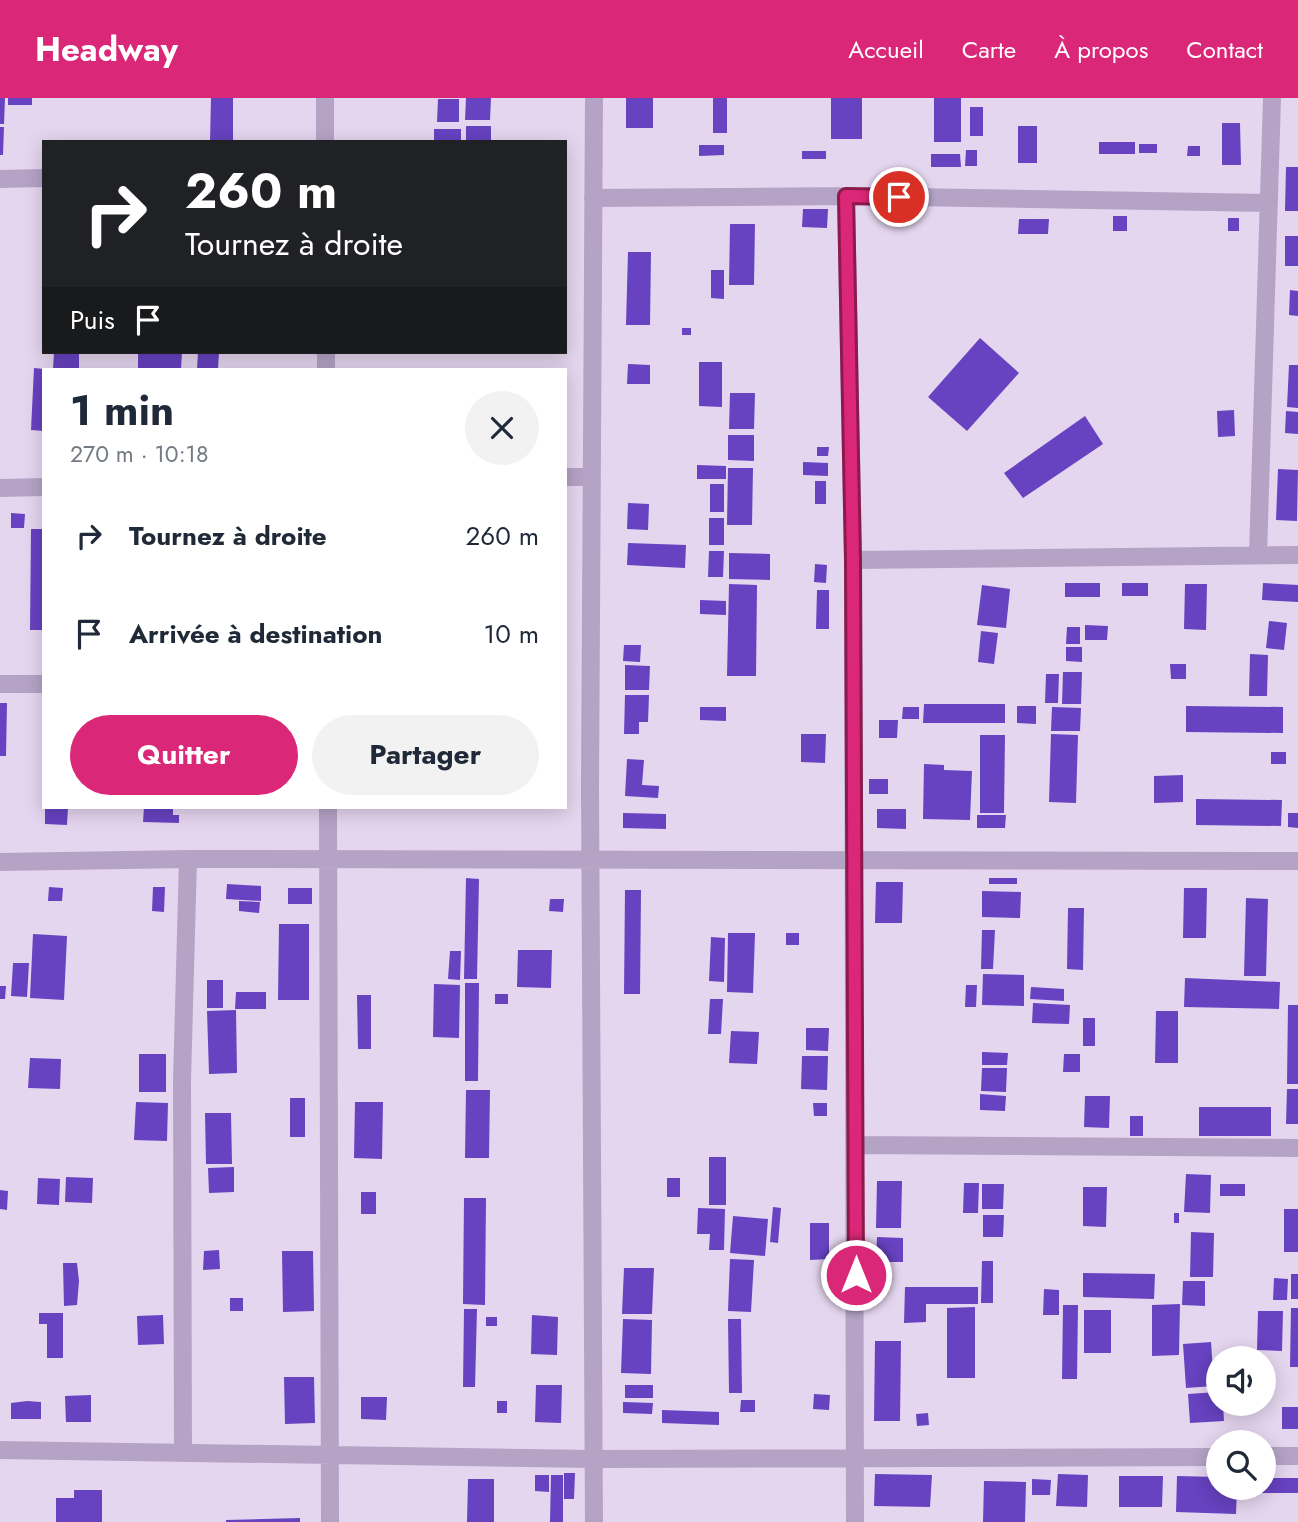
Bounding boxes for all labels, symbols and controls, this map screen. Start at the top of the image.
text: Headway [35,26,178,73]
text: Accueil [848,32,924,67]
text: Carte [962,32,1016,67]
text: À propos [1054,32,1148,67]
text: Contact [1186,32,1263,67]
text: 260 m [185,156,337,226]
pin [869,167,929,227]
icon: right [70,168,161,259]
icon: arrive [880,178,918,216]
text: Tournez à droite [185,221,403,267]
text: Puis [70,301,115,339]
icon: arrive [129,301,167,339]
text: 1 min [70,380,174,441]
button: close [465,391,539,465]
text: 270 m · 10:18 [70,437,208,471]
icon: right [70,517,108,555]
text: Tournez à droite [129,517,327,555]
text: 260 m [466,517,539,555]
icon: arrive [70,615,108,653]
text: Arrivée à destination [129,615,382,653]
text: 10 m [484,615,539,653]
button: Quitter [70,715,298,795]
button: Partager [312,715,539,795]
position arrow [819,1238,893,1312]
map controls [1206,1346,1276,1500]
button: sound [1206,1346,1276,1416]
button: search [1206,1430,1276,1500]

